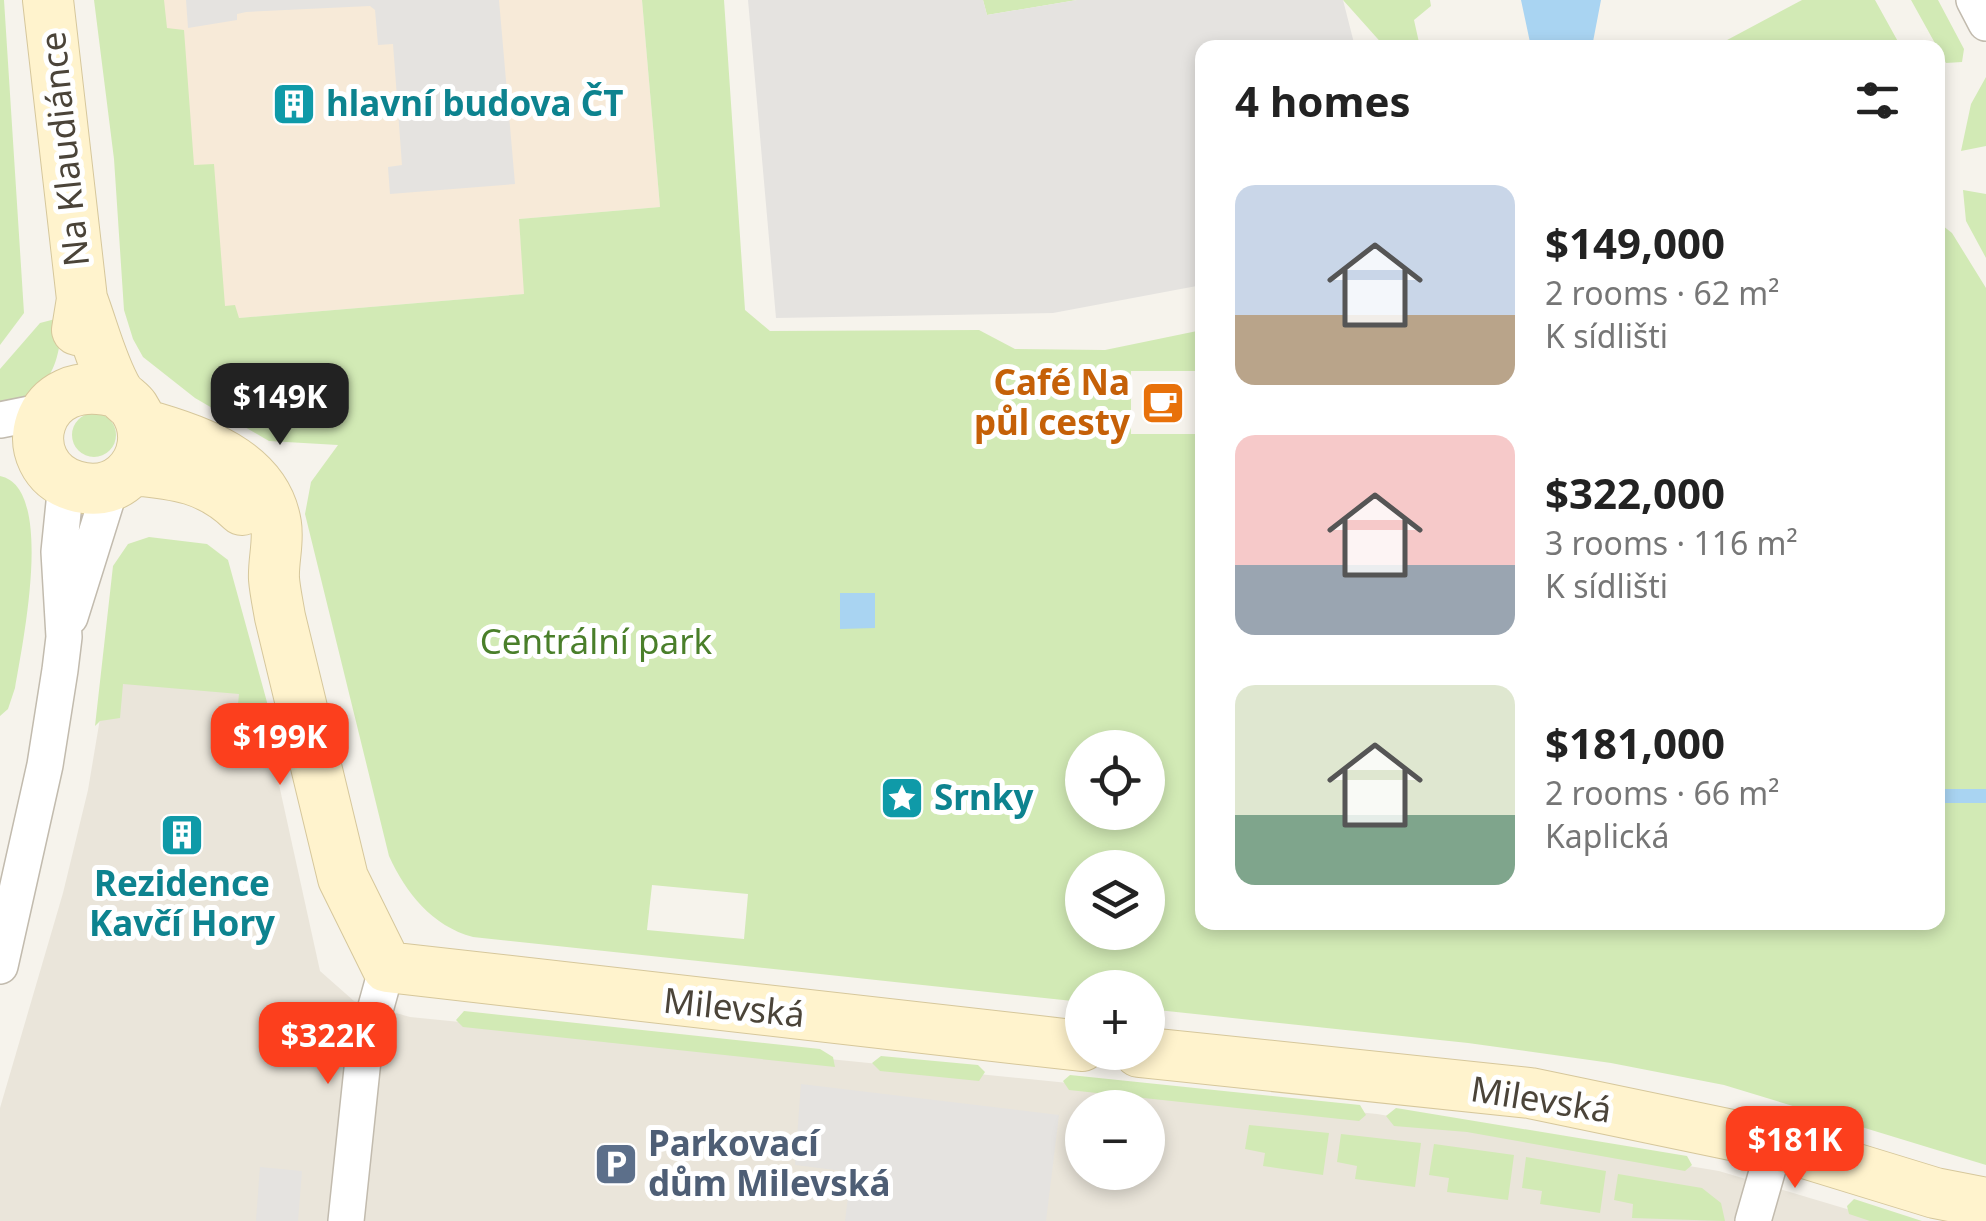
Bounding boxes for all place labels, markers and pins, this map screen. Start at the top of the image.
place label: hlavní budova ČT [326,79,623,126]
building icon: hlavní budova ČT [271,81,317,127]
place label: Café Na půl cesty [974,358,1130,445]
pin: $149K [210,363,350,448]
cafe icon: Café Na půl cesty [1140,380,1186,426]
pin: $199K [210,703,350,788]
place label: Srnky [934,773,1033,820]
place icon: Srnky [879,775,925,821]
building icon: Rezidence Kavčí Hory [159,812,205,858]
place label: Rezidence Kavčí Hory [89,859,275,946]
pin: $322K [258,1002,398,1087]
pin: $181K [1725,1106,1865,1191]
place label: Parkovací dům Milevská [648,1119,890,1206]
parking icon: Parkovací dům Milevská [593,1141,639,1187]

